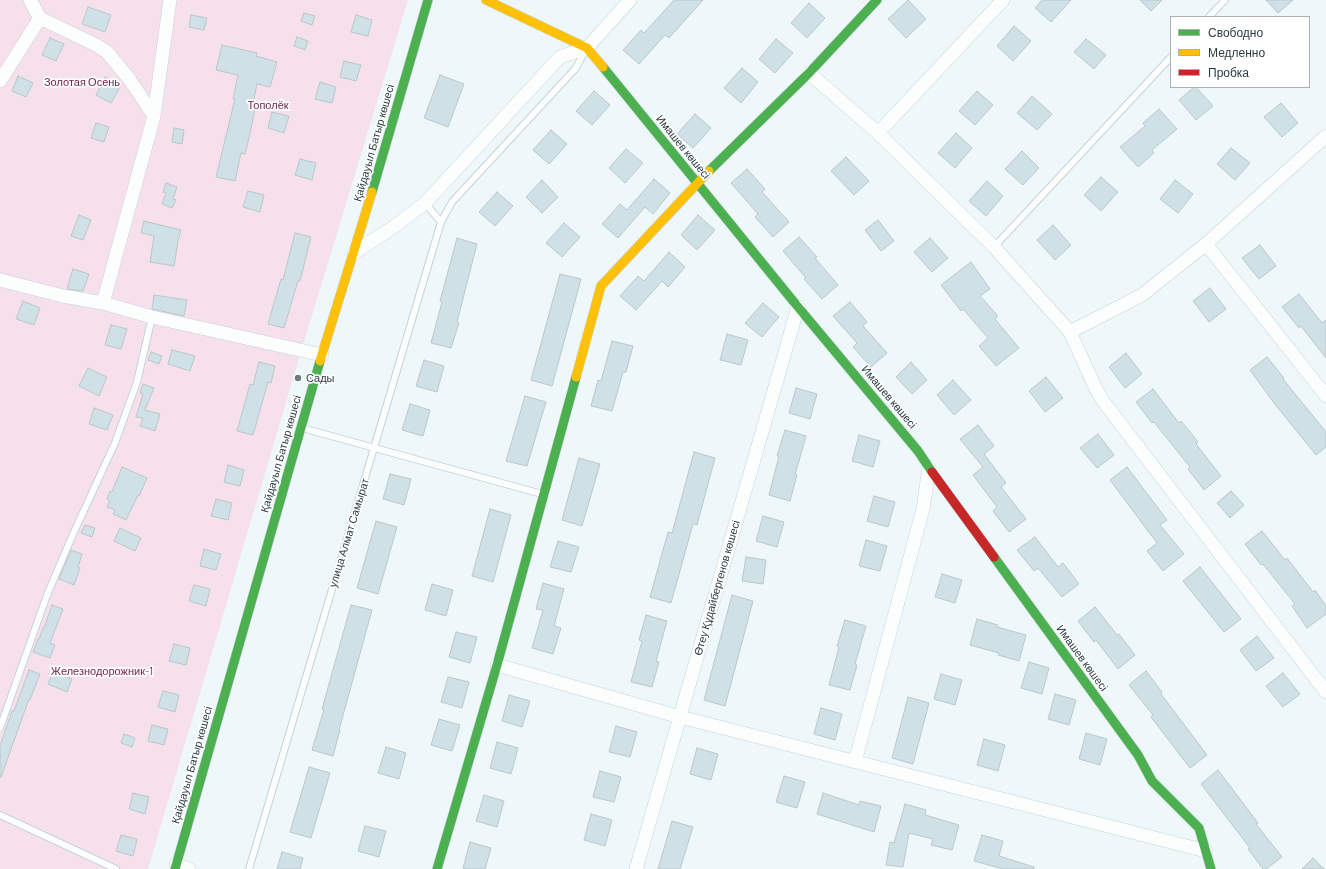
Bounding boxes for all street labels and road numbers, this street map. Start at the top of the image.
street label: Қайдауыл Батыр көшесі [351,83,397,203]
street label: Имашев көшесі [653,112,713,182]
street label: Имашев көшесі [859,363,919,431]
street label: Қайдауыл Батыр көшесі [258,394,304,514]
street label: улица Алмат Самырат [326,477,372,589]
street label: Өтеу Құдайбергенов көшесі [691,519,743,657]
street label: Имашев көшесі [1054,622,1110,694]
street label: Қайдауыл Батыр көшесі [169,705,215,825]

